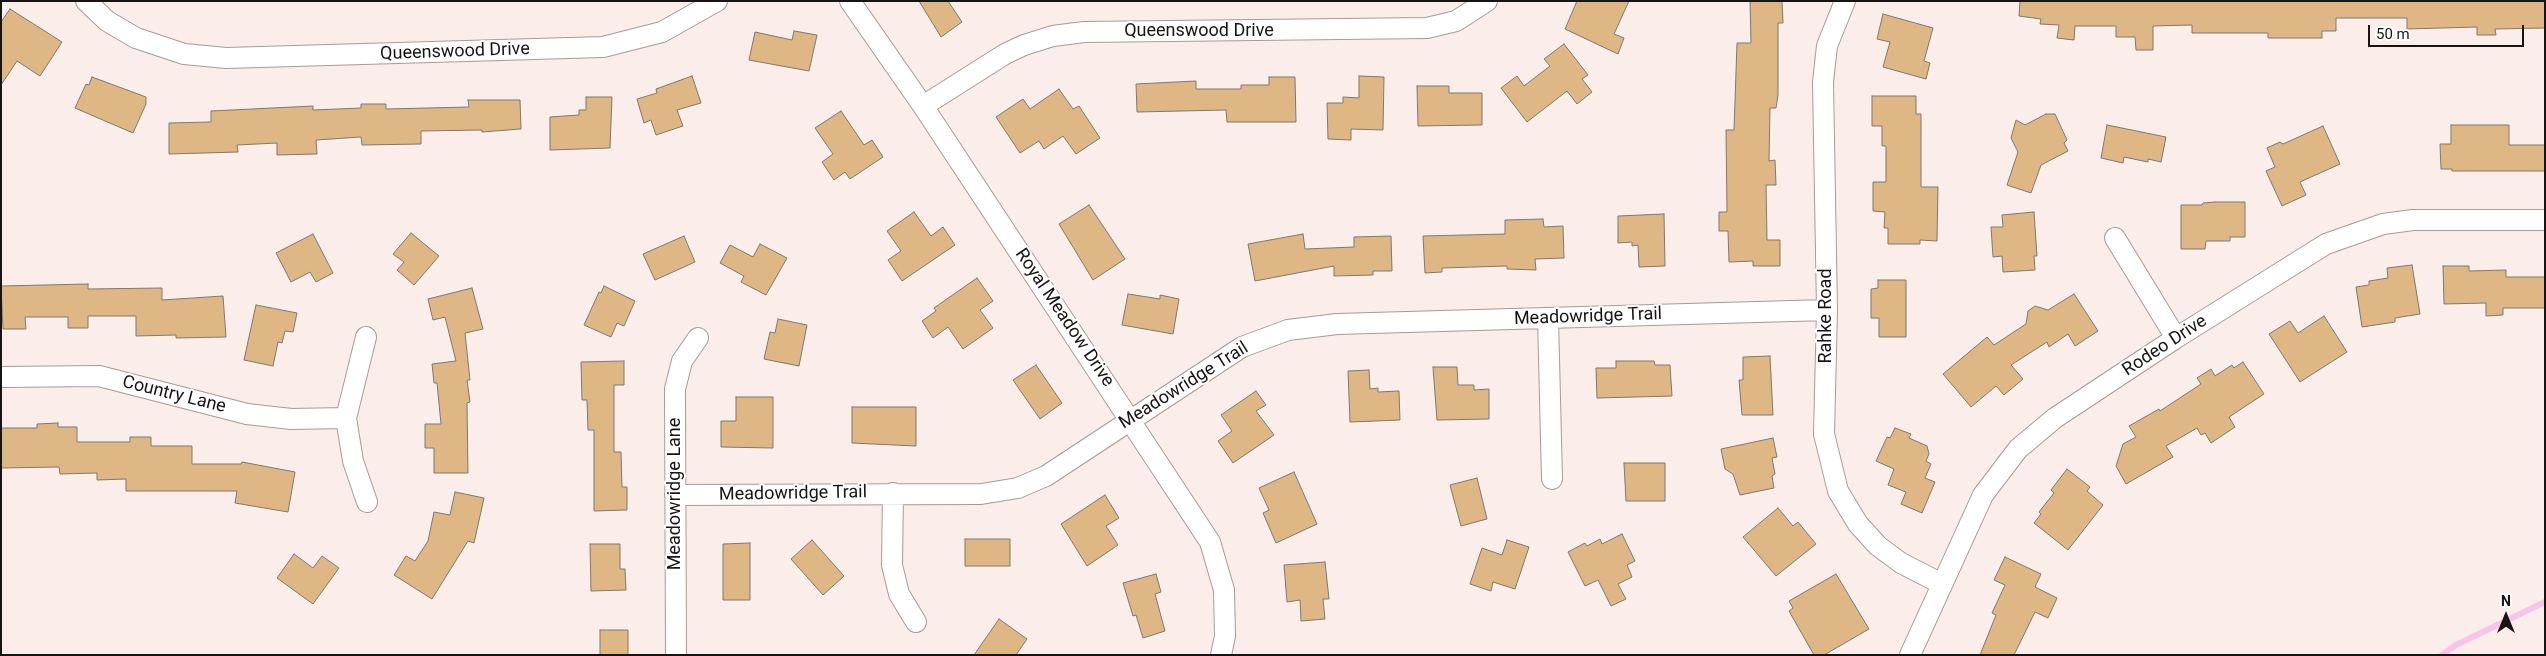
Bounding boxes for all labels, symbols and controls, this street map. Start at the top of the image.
scale bar [2371,15,2527,47]
street label: Queenswood Drive [1124,20,1274,42]
text: 50 m [2376,25,2410,43]
street label: Queenswood Drive [380,39,530,65]
street label: Royal Meadow Drive [1010,245,1118,391]
street label: Rahke Road [1815,268,1837,364]
street label: Meadowridge Trail [1514,304,1662,330]
street label: Rodeo Drive [2119,311,2211,381]
street label: Meadowridge Trail [1115,338,1253,434]
street label: Country Lane [120,372,228,418]
street label: Meadowridge Lane [664,418,686,570]
street label: Meadowridge Trail [719,482,867,506]
north arrow [2481,591,2531,641]
text: N [2501,593,2511,609]

